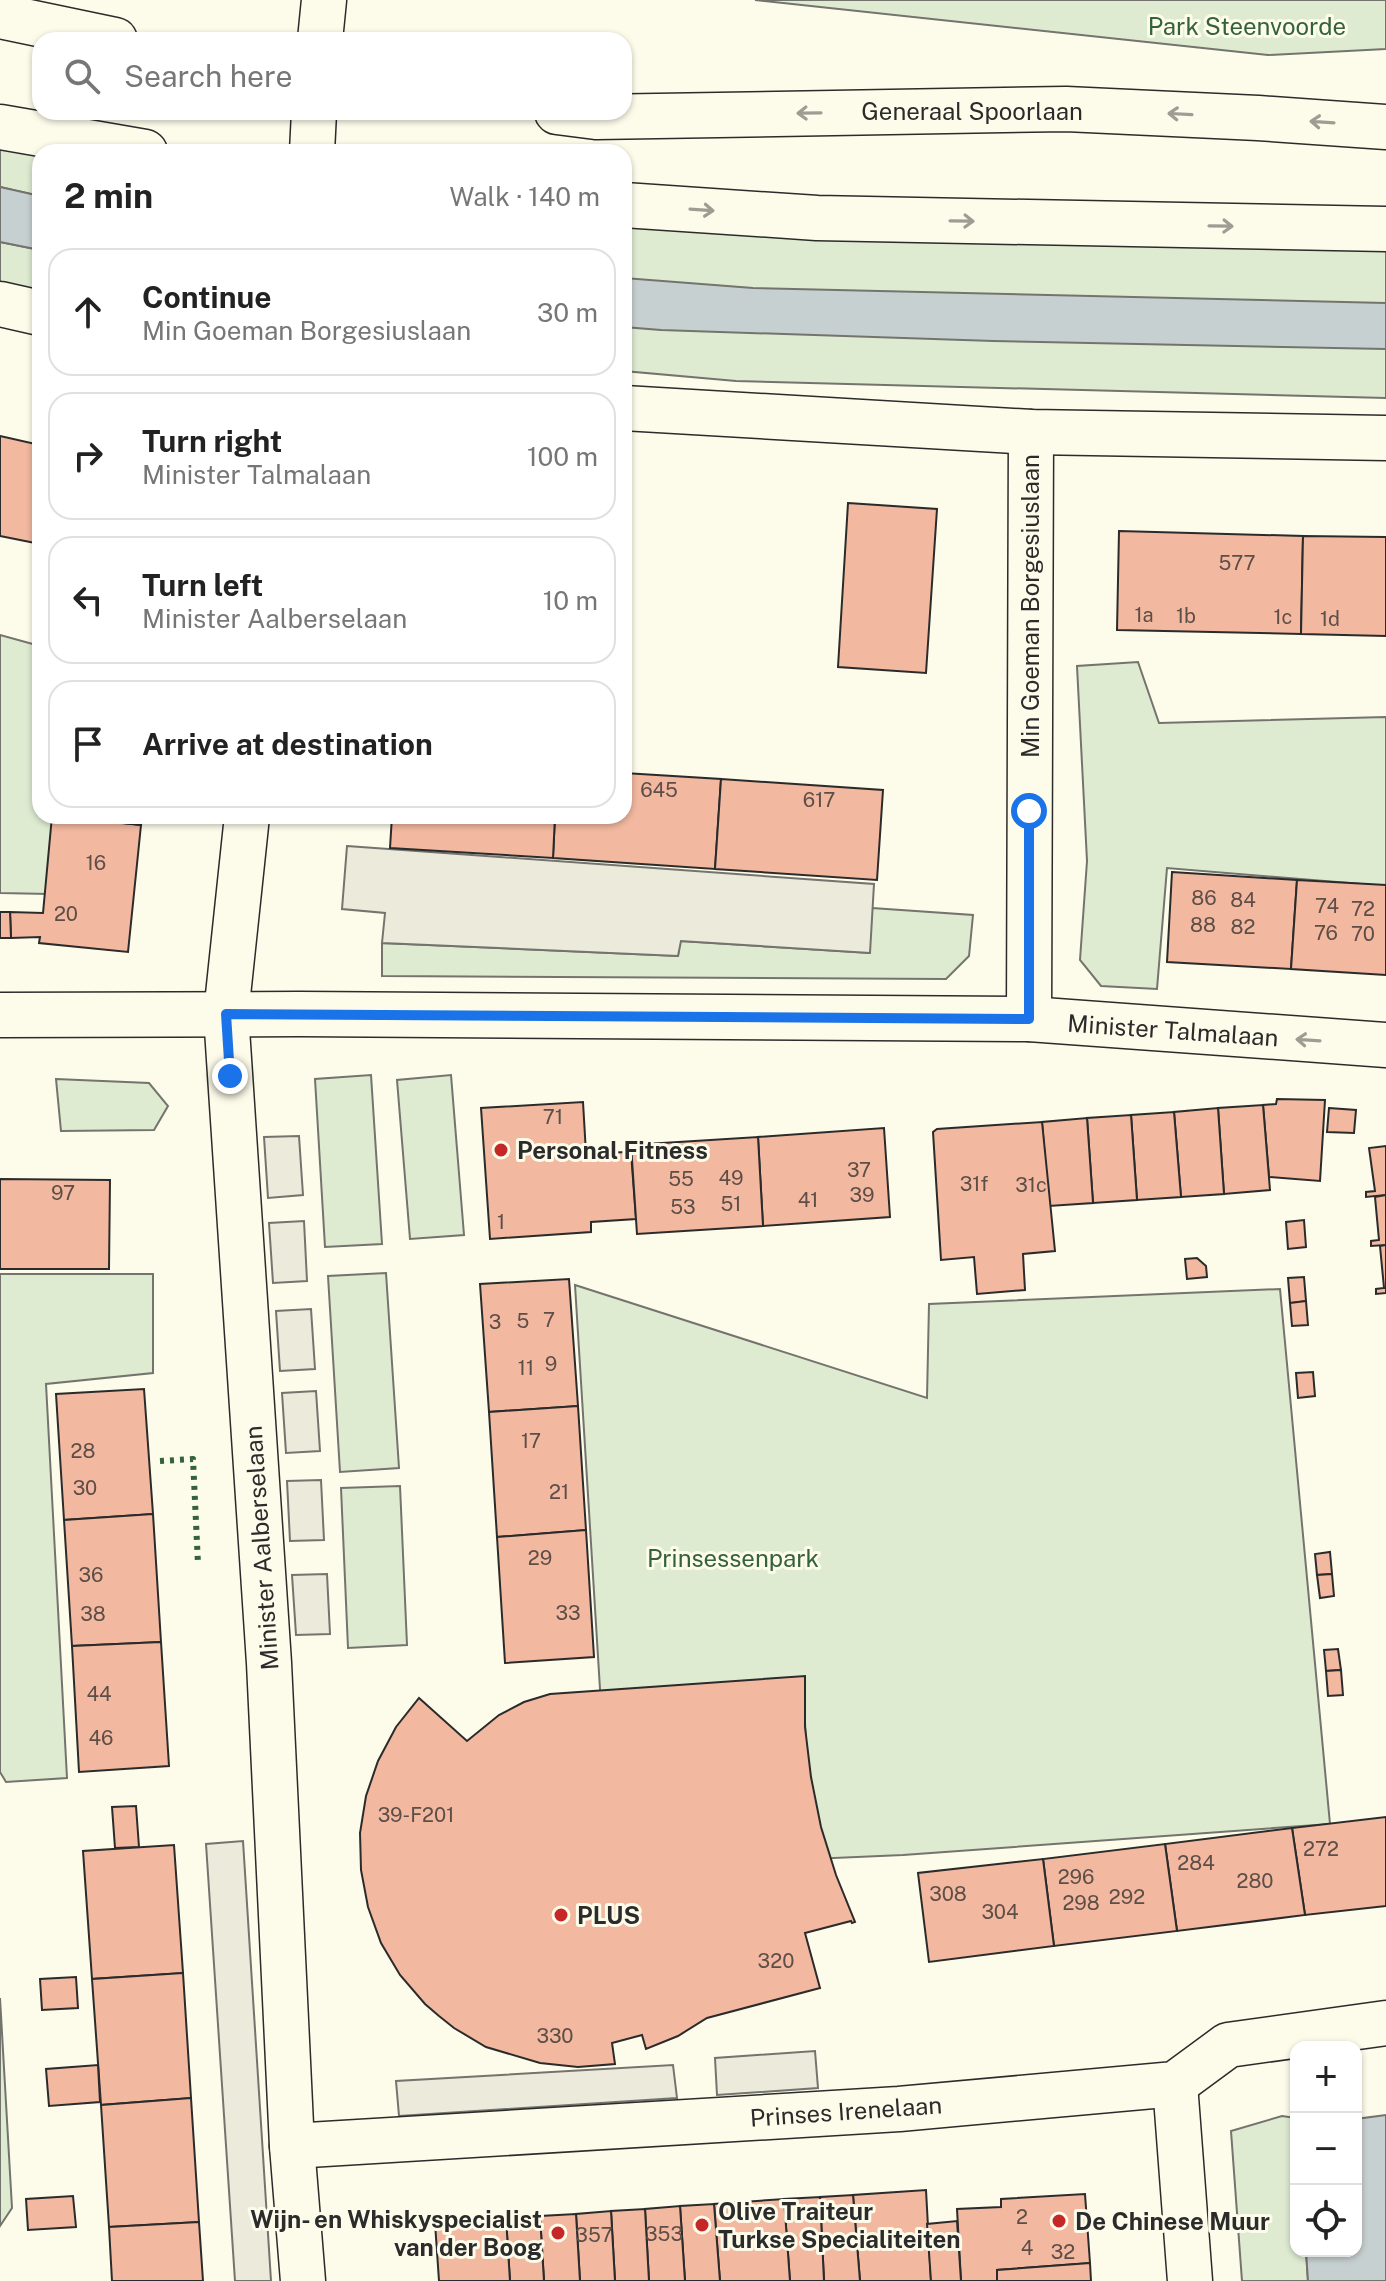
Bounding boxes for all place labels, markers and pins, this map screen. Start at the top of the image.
place label: Personal Fitness [517,1136,708,1164]
marker: Personal Fitness [492,1141,510,1159]
place label: PLUS [577,1901,640,1929]
marker: PLUS [552,1906,570,1924]
place label: Olive Traiteur Turkse Specialiteiten [718,2197,961,2253]
place label: Wijn- en Whiskyspecialist van der Boog [250,2205,542,2261]
place label: De Chinese Muur [1075,2207,1270,2235]
marker: De Chinese Muur [1050,2212,1068,2230]
marker: Olive Traiteur Turkse Specialiteiten [693,2216,711,2234]
marker: Wijn- en Whiskyspecialist van der Boog [549,2224,567,2242]

